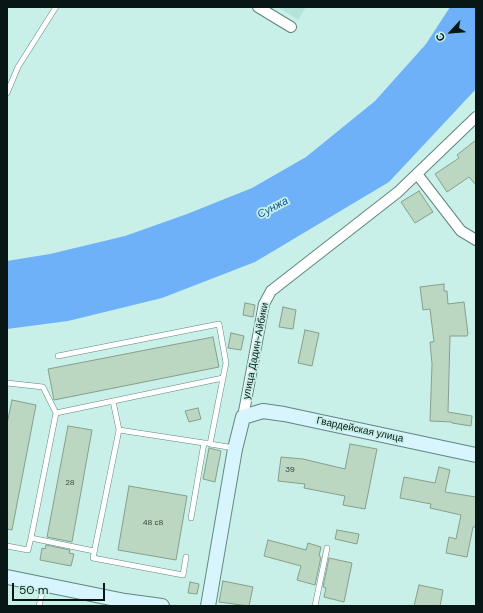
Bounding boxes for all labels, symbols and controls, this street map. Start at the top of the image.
north arrow [431,12,471,52]
text: С [432,31,448,44]
water label: Сунжа [255,194,291,222]
street label: улица Дадин-Айбики [241,302,271,400]
street label: Гвардейская улица [315,415,405,445]
house number: 39 [285,465,295,475]
house number: 28 [65,478,75,488]
house number: 48 с8 [143,518,163,528]
scale bar [14,575,107,601]
text: 50 m [19,582,48,598]

